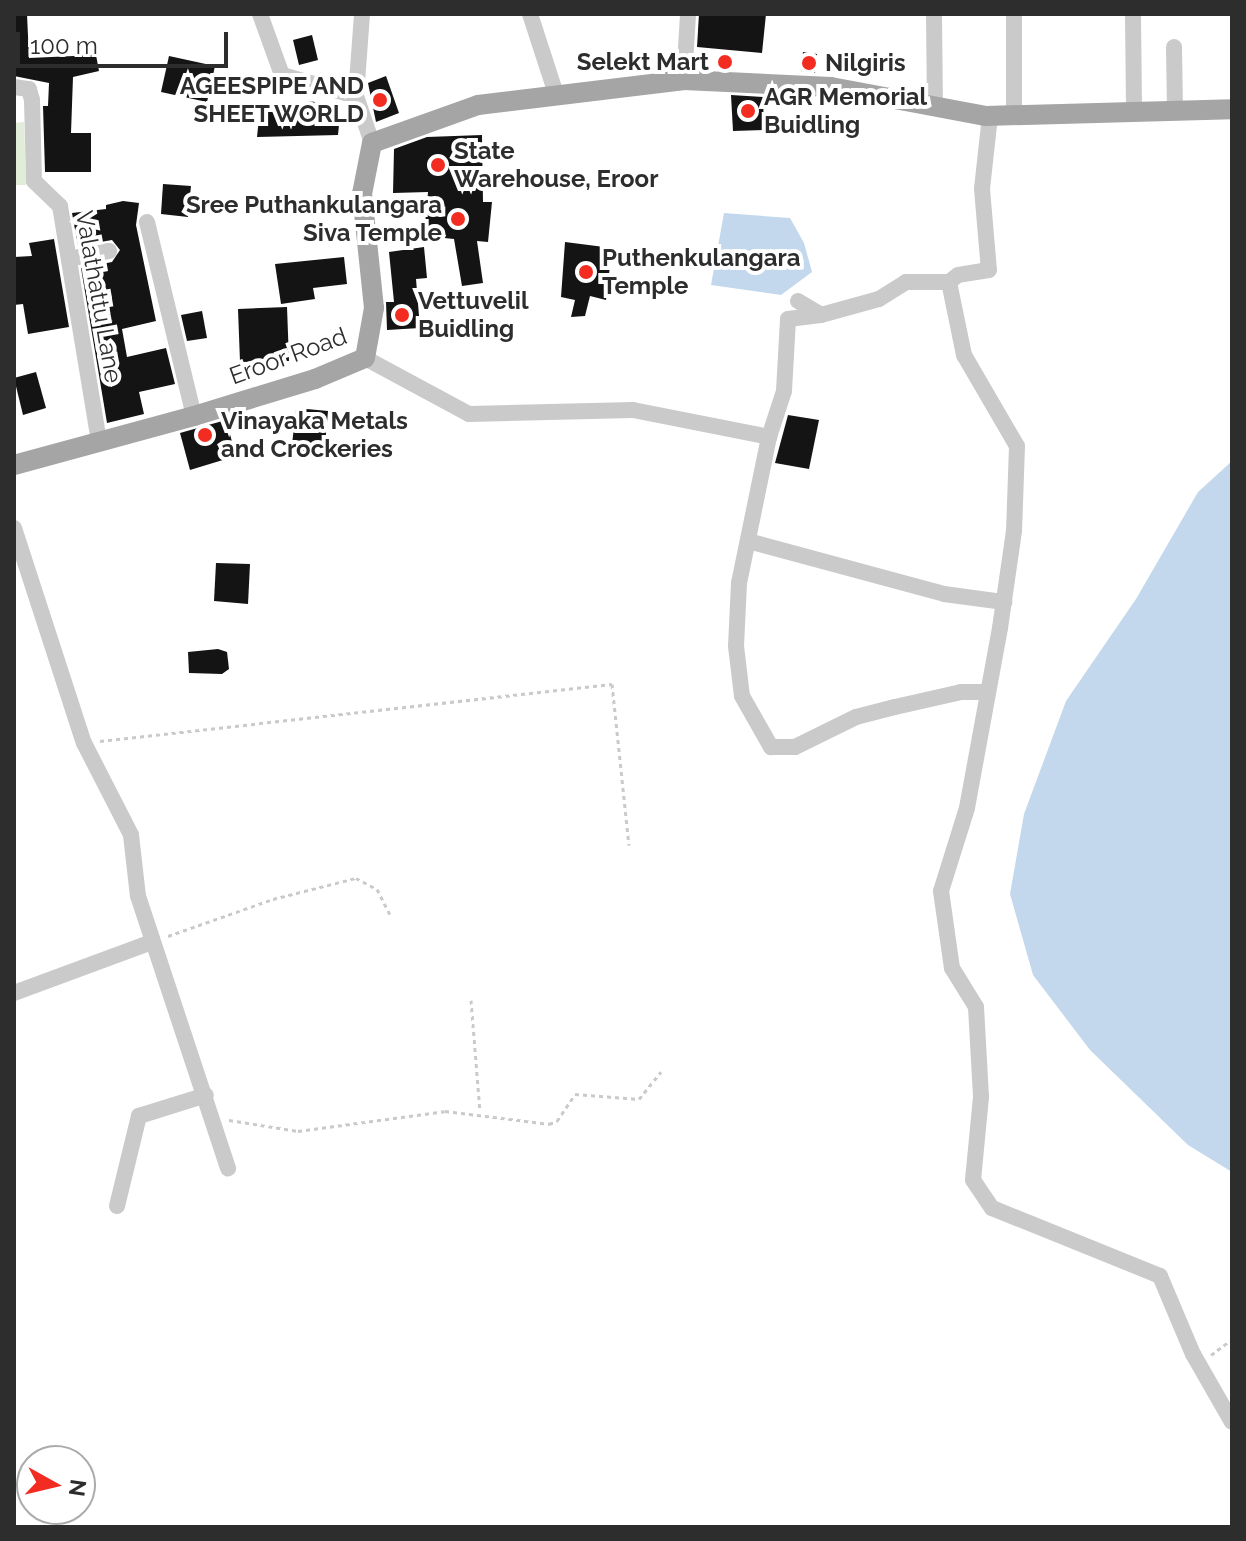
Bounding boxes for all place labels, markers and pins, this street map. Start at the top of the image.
place label: Selekt Mart [577,48,709,76]
place label: Nilgiris [825,49,906,77]
marker: Selekt Mart [716,53,734,71]
marker: Nilgiris [800,54,818,72]
place label: AGEESPIPE AND SHEET WORLD [179,72,364,128]
place label: AGR Memorial Buidling [764,83,927,139]
marker: AGEESPIPE AND SHEET WORLD [371,91,389,109]
marker: AGR Memorial Buidling [739,102,757,120]
place label: State Warehouse, Eroor [454,137,658,193]
marker: State Warehouse, Eroor [429,156,447,174]
place label: Sree Puthankulangara Siva Temple [186,191,442,247]
marker: Sree Puthankulangara Siva Temple [449,210,467,228]
place label: Puthenkulangara Temple [602,244,800,300]
marker: Puthenkulangara Temple [577,263,595,281]
place label: Vettuvelil Buidling [418,287,528,343]
marker: Vettuvelil Buidling [393,306,411,324]
place label: Vinayaka Metals and Crockeries [221,407,408,463]
marker: Vinayaka Metals and Crockeries [196,426,214,444]

